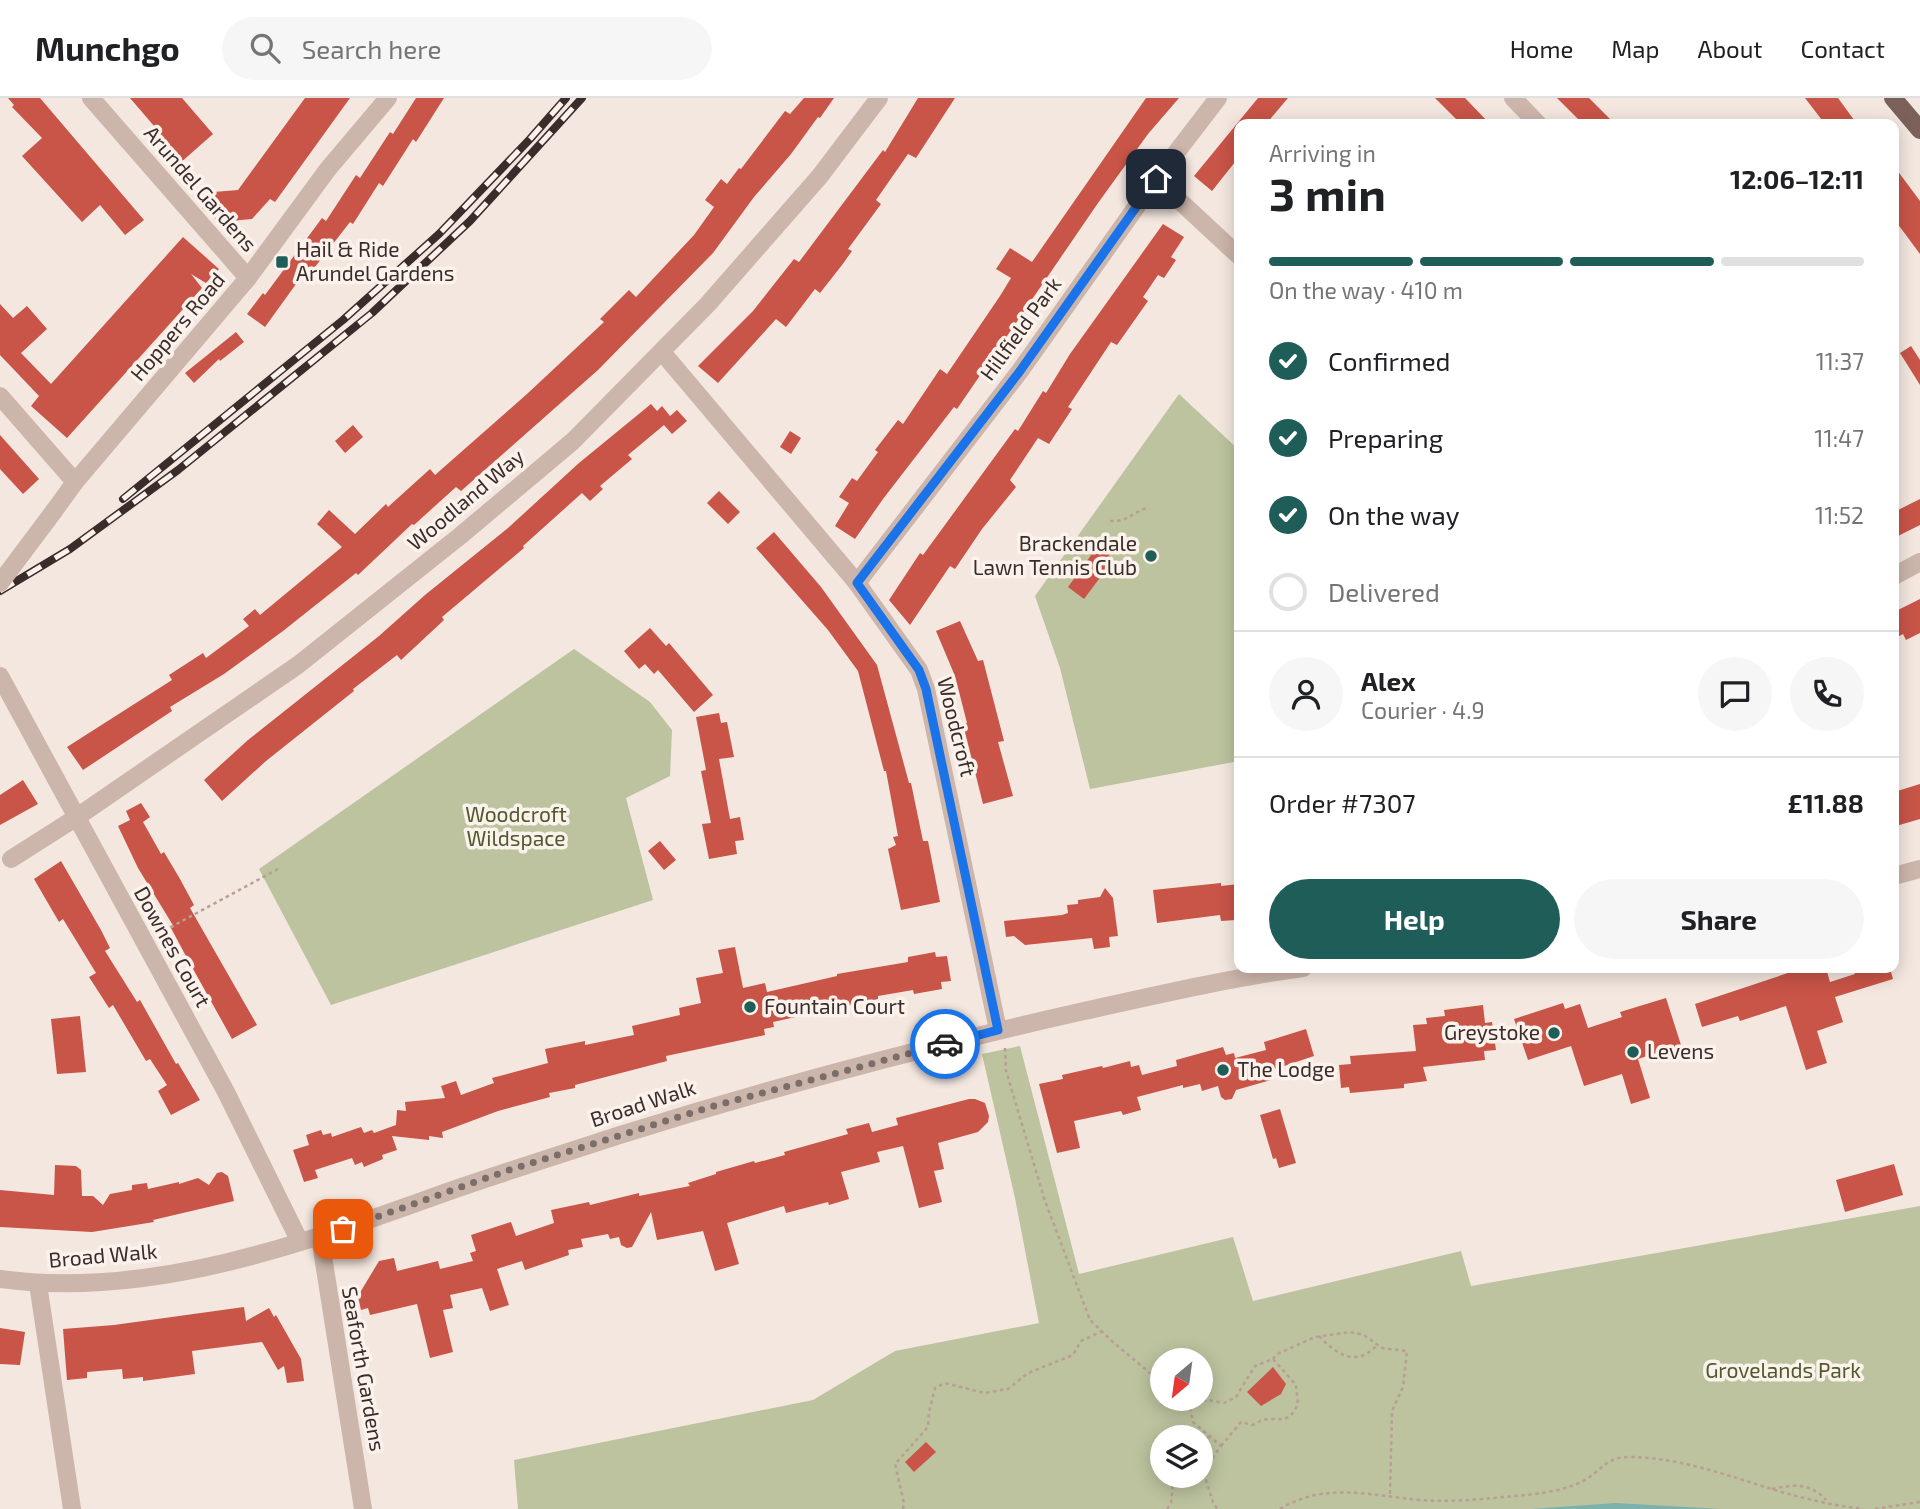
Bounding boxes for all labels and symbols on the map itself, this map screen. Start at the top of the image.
street label: Arundel Gardens [140,120,263,256]
pin [1126,149,1186,209]
place label: Hail & Ride Arundel Gardens [296,236,454,285]
marker: Hail & Ride Arundel Gardens [274,254,290,270]
street label: Hoppers Road [124,267,229,385]
street label: Hillfield Park [974,271,1066,385]
street label: Woodland Way [402,443,528,555]
place label: Brackendale Lawn Tennis Club [973,530,1137,579]
marker: Brackendale Lawn Tennis Club [1143,548,1159,564]
street label: Woodcroft [933,674,982,779]
park label: Woodcroft Wildspace [465,801,567,850]
street label: Downes Court [130,882,217,1011]
place label: Fountain Court [764,993,905,1018]
marker: Fountain Court [742,999,758,1015]
courier [910,1009,980,1079]
place label: Greystoke [1444,1019,1540,1044]
marker: Greystoke [1546,1025,1562,1041]
place label: Levens [1647,1038,1714,1063]
marker: Levens [1625,1044,1641,1060]
place label: The Lodge [1237,1056,1335,1081]
marker: The Lodge [1215,1062,1231,1078]
street label: Broad Walk [587,1074,699,1131]
pin [313,1199,373,1259]
street label: Broad Walk [47,1237,159,1272]
street label: Seaforth Gardens [338,1284,391,1453]
north arrow [1150,1348,1213,1410]
park label: Grovelands Park [1705,1357,1861,1382]

